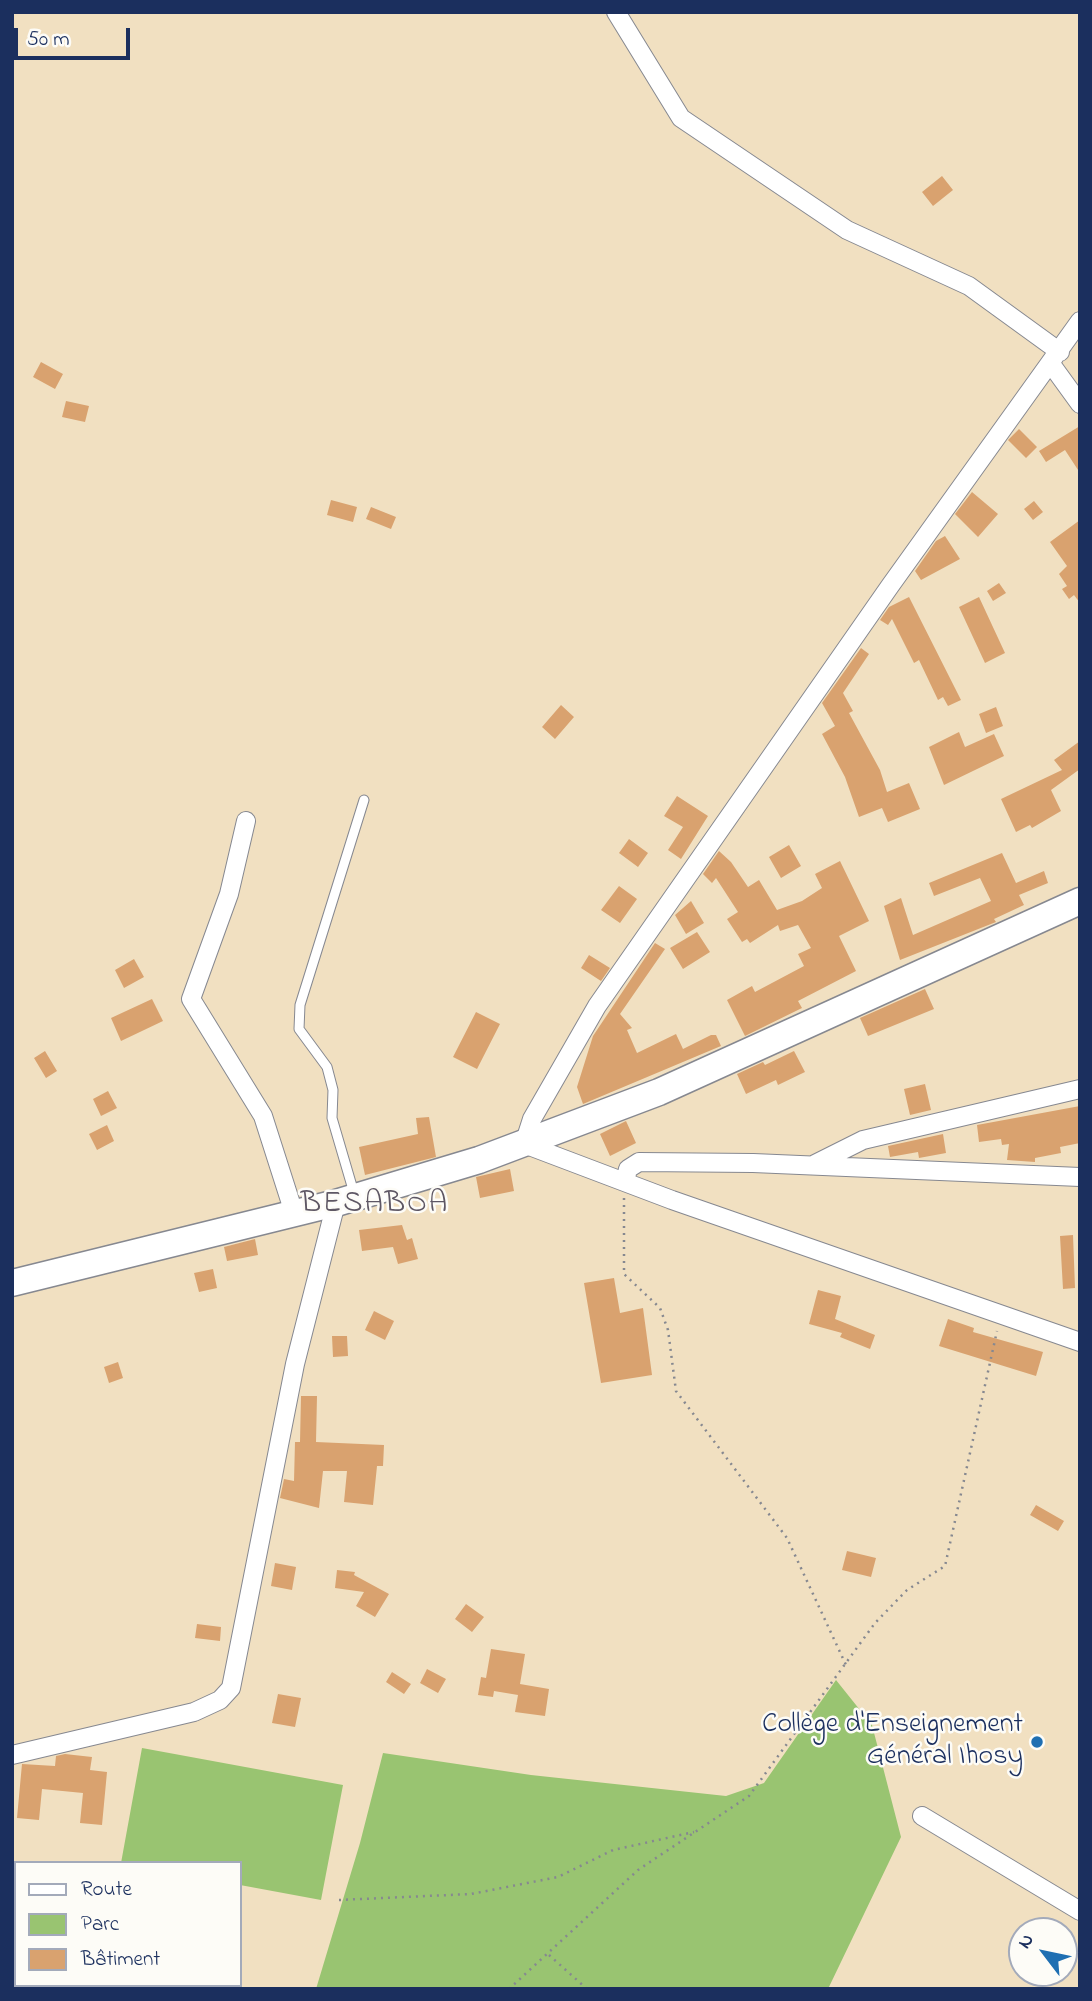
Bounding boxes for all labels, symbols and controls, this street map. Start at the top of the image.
scale bar [18,14,133,58]
text: 50 m [27,25,70,55]
district label: BESABOA [302,1188,448,1224]
place label: Collège d'Enseignement Général Ihosy [762,1709,1023,1775]
marker: Collège d'Enseignement Général Ihosy [1029,1734,1045,1750]
legend [14,1861,242,1987]
text: Route [81,1875,132,1905]
text: Parc [81,1910,119,1940]
north arrow [1008,1917,1078,1987]
text: N [1012,1929,1041,1954]
text: Bâtiment [81,1945,160,1975]

